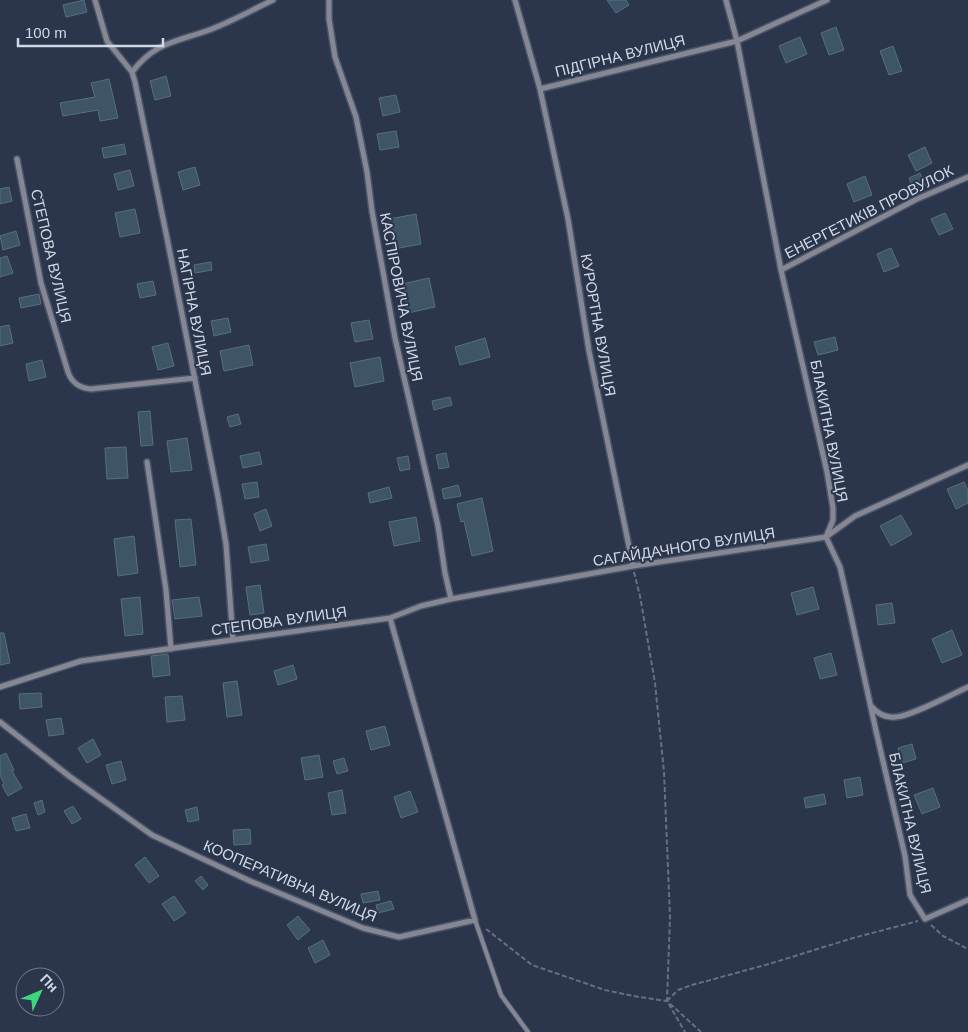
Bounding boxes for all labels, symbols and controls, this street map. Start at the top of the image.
scale bar [18,15,162,47]
text: 100 m [25,24,67,41]
street label: ПІДГІРНА ВУЛИЦЯ [553,31,687,80]
street label: ЕНЕРГЕТИКІВ ПРОВУЛОК [782,161,956,262]
street label: СТЕПОВА ВУЛИЦЯ [28,187,75,324]
street label: КАСПІРОВИЧА ВУЛИЦЯ [377,211,426,383]
street label: НАГІРНА ВУЛИЦЯ [174,247,215,377]
street label: КУРОРТНА ВУЛИЦЯ [578,252,619,397]
street label: БЛАКИТНА ВУЛИЦЯ [807,358,852,503]
street label: САГАЙДАЧНОГО ВУЛИЦЯ [592,524,776,569]
street label: СТЕПОВА ВУЛИЦЯ [210,603,348,638]
street label: БЛАКИТНА ВУЛИЦЯ [886,751,935,895]
street label: КООПЕРАТИВНА ВУЛИЦЯ [201,836,379,925]
north arrow [15,967,65,1017]
text: Пн [37,971,62,995]

